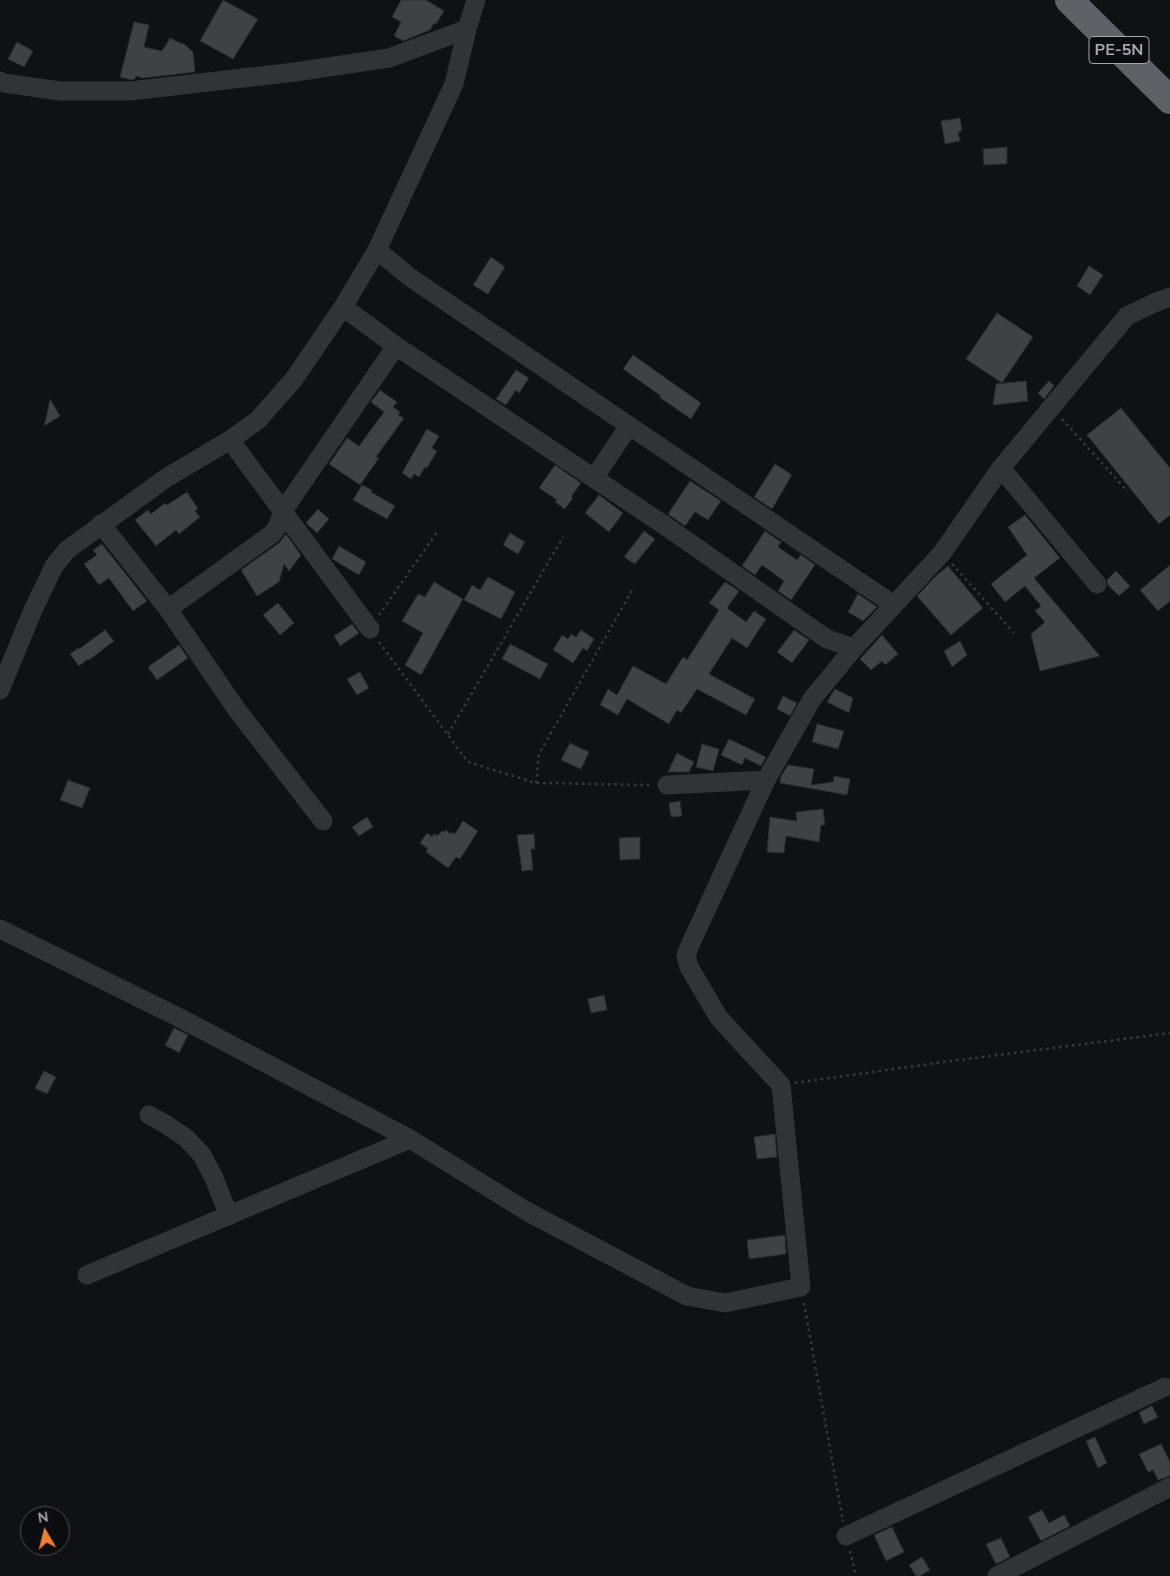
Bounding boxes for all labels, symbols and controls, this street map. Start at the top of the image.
road number: PE-5N [1089,36,1149,64]
north arrow [20,1506,70,1556]
text: N [37,1507,50,1527]

